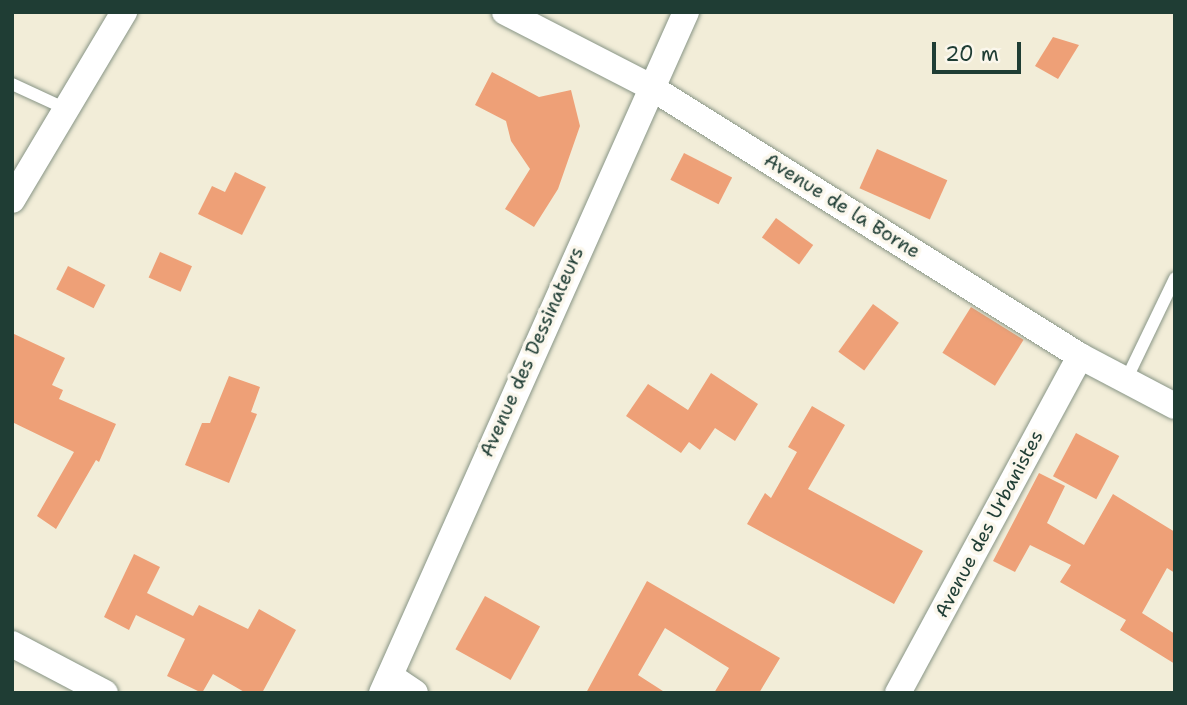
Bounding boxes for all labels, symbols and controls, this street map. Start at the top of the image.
scale bar [935,28,1024,72]
text: 20 m [945,40,999,68]
street label: Avenue de la Borne [760,149,924,263]
street label: Avenue des Dessinateurs [475,243,589,461]
street label: Avenue des Urbanistes [930,427,1048,621]

